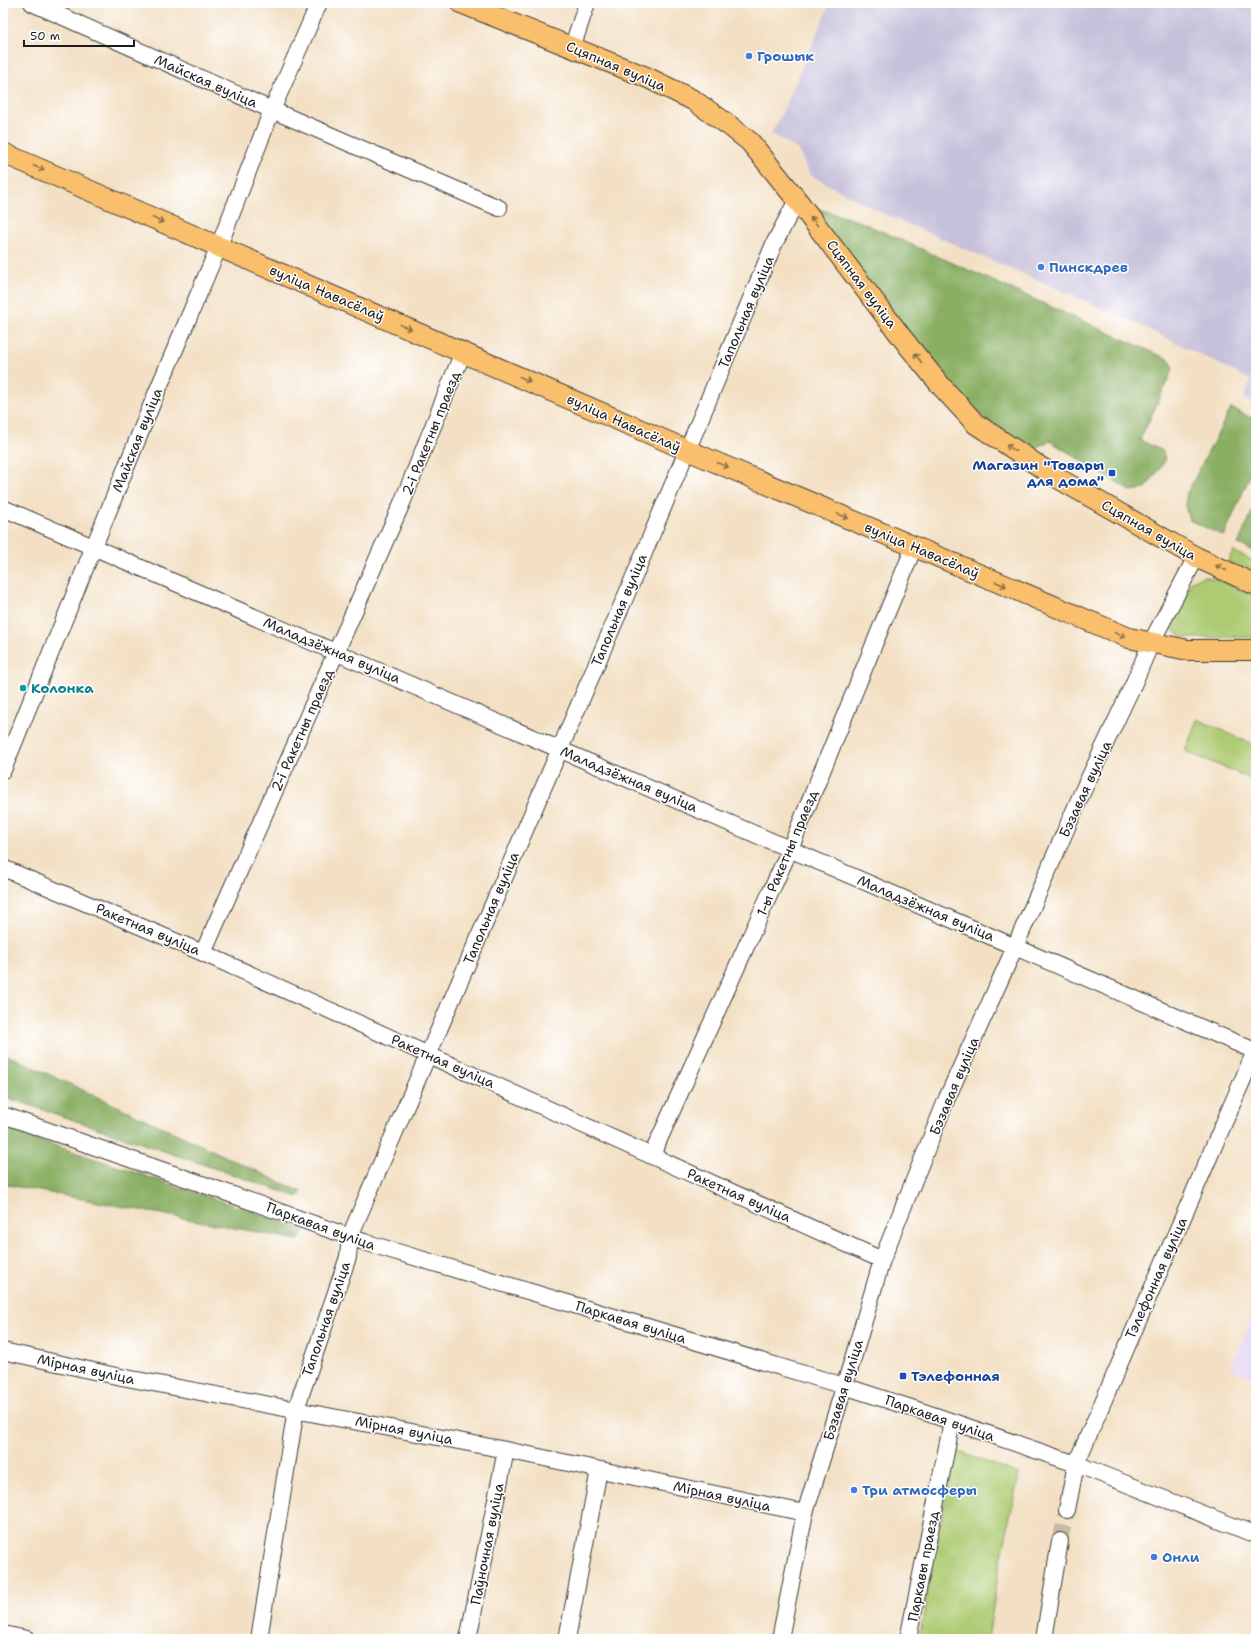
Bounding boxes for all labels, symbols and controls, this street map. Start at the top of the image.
scale bar [24,22,134,48]
text: 50 m [30,28,60,44]
street label: Сцяпная вуліца [563,37,669,95]
place label: Грошык [757,47,814,65]
street label: Майская вуліца [152,50,261,112]
marker: Грошык [744,51,754,61]
one-way arrow [32,165,44,172]
one-way arrow [810,216,818,227]
one-way arrow [152,217,164,224]
street label: Сцяпная вуліца [823,236,901,332]
street label: Тапольная вуліца [714,253,778,371]
place label: Пинскдрев [1049,258,1128,276]
street label: вуліца Навасёлаў [267,261,387,325]
marker: Пинскдрев [1036,262,1046,272]
one-way arrow [399,324,411,331]
one-way arrow [914,352,923,363]
street label: 2-і Ракетны праезд [398,368,464,498]
one-way arrow [519,376,531,383]
street label: Майская вуліца [108,385,166,495]
street label: вуліца Навасёлаў [564,390,684,456]
one-way arrow [1005,443,1017,451]
place label: Магазин "Товары для дома" [972,456,1104,490]
one-way arrow [716,462,728,470]
marker: Магазин "Товары для дома" [1107,468,1117,478]
street label: Сцяпная вуліца [1098,496,1200,565]
one-way arrow [836,513,848,520]
street label: вуліца Навасёлаў [862,518,982,582]
street label: Тапольная вуліца [587,551,651,669]
one-way arrow [1215,564,1227,572]
one-way arrow [994,580,1006,588]
street label: Маладзёжная вуліца [261,613,404,687]
one-way arrow [1114,631,1126,639]
street label: 2-і Ракетны праезд [267,666,337,794]
place label: Колонка [31,679,94,697]
marker: Колонка [18,683,28,693]
street label: Бэзавая вуліца [1055,737,1115,840]
street label: Маладзёжная вуліца [558,742,701,816]
street label: 1-ы Ракетны праезд [752,787,822,919]
street label: Тапольная вуліца [459,849,523,967]
street label: Маладзёжная вуліца [855,871,998,945]
street label: Ракетная вуліца [93,899,203,959]
street label: Ракетная вуліца [388,1030,498,1092]
street label: Бэзавая вуліца [925,1034,983,1138]
street label: Ракетная вуліца [684,1164,794,1226]
street label: Паркавая вуліца [264,1198,378,1254]
street label: Тэлефонная вуліца [1121,1214,1191,1342]
street label: Тапольная вуліца [298,1259,354,1379]
street label: Паркавая вуліца [574,1297,689,1347]
street label: Бэзавая вуліца [819,1337,867,1443]
street label: Мірная вуліца [36,1350,137,1388]
place label: Тэлефонная [911,1367,1000,1385]
marker: Тэлефонная [898,1371,908,1381]
street label: Паркавая вуліца [883,1391,997,1445]
street label: Мірная вуліца [354,1412,455,1448]
street label: Мірная вуліца [672,1477,773,1515]
street label: Паўночная вуліца [466,1481,508,1606]
place label: Три атмосферы [862,1481,977,1499]
marker: Три атмосферы [849,1485,859,1495]
street label: Паркавы праезд [903,1509,943,1623]
place label: Онли [1162,1548,1200,1566]
marker: Онли [1149,1552,1159,1562]

